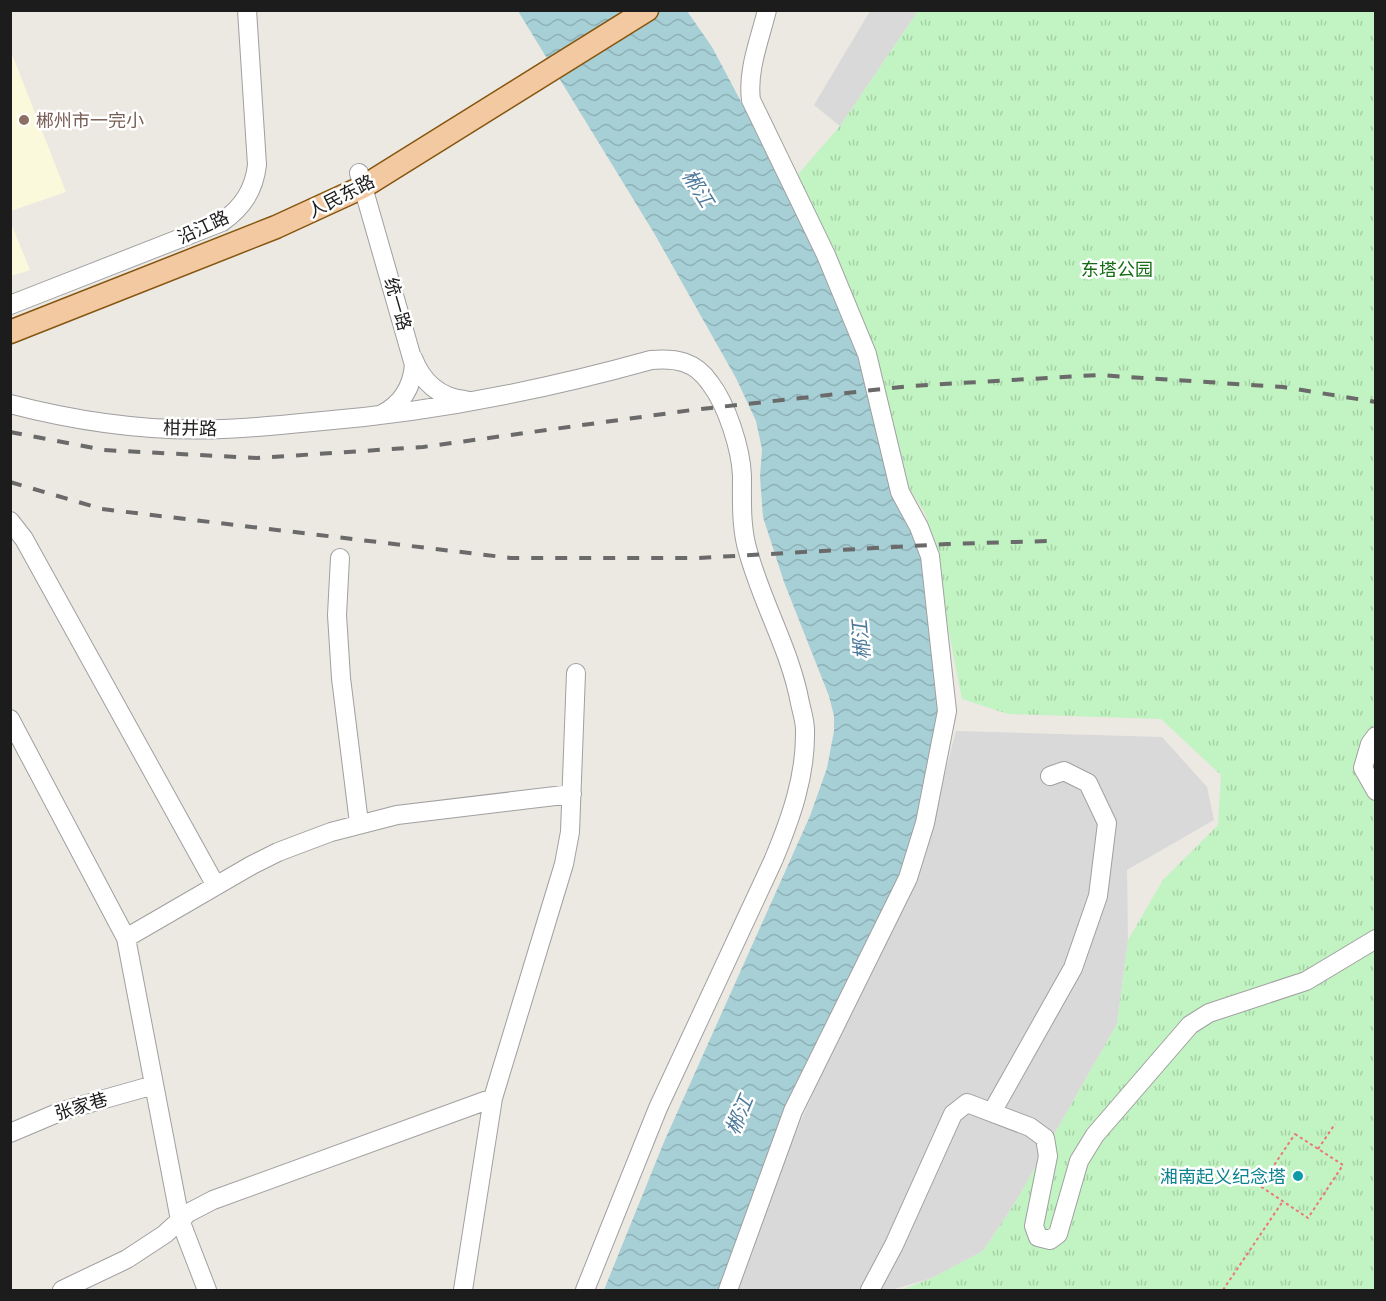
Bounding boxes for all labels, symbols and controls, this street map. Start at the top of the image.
place label: 郴州市一完小 [36,109,144,132]
marker: 郴州市一完小 [17,113,31,127]
water label: 郴江 [676,164,721,214]
street label: 人民东路 [304,169,378,223]
street label: 沿江路 [174,205,232,249]
park label: 东塔公园 [1081,258,1153,281]
street label: 统一路 [380,275,416,333]
street label: 柑井路 [163,416,217,440]
water label: 郴江 [846,617,876,661]
street label: 张家巷 [52,1087,110,1125]
water label: 郴江 [719,1090,760,1138]
place label: 湘南起义纪念塔 [1160,1165,1286,1188]
marker: 湘南起义纪念塔 [1291,1169,1305,1183]

